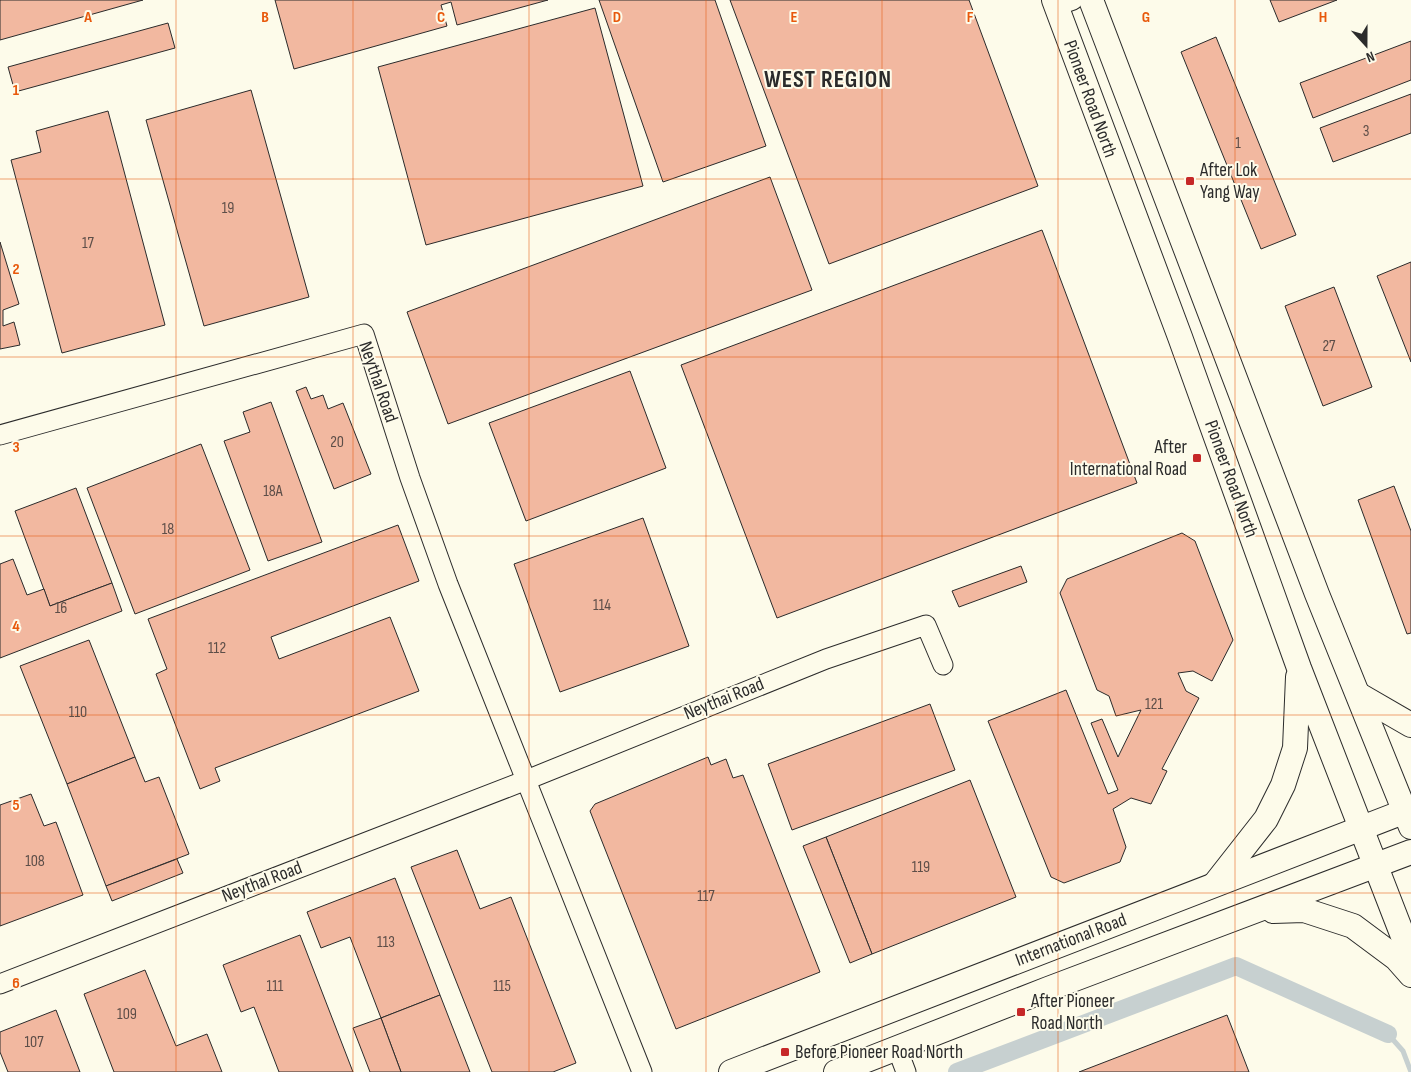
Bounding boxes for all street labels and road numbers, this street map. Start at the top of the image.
street label: Pioneer Road North [1058,37,1122,161]
street label: Neythal Road [353,338,403,426]
street label: Pioneer Road North [1199,417,1263,541]
street label: Neythai Road [681,673,767,725]
street label: Neythal Road [219,856,305,908]
street label: International Road [1012,908,1130,972]

